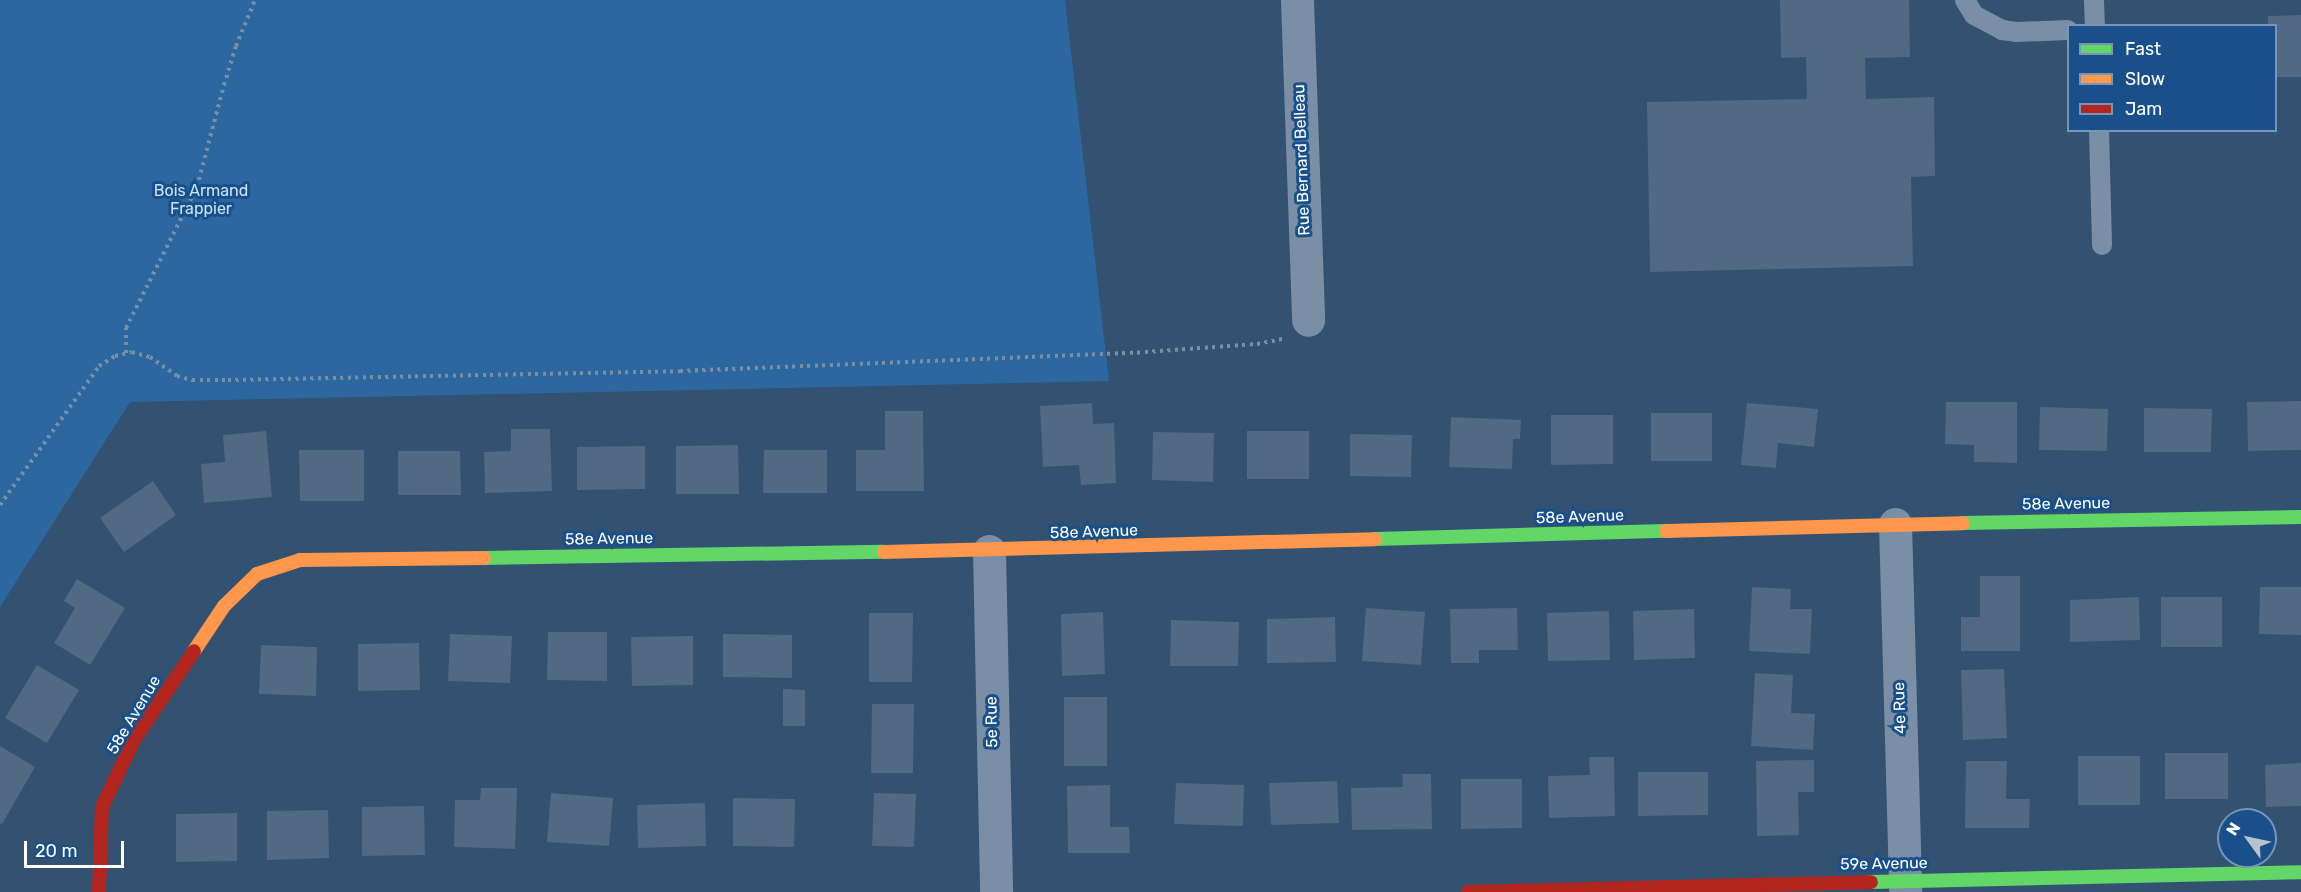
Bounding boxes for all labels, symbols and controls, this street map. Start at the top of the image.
legend [2067,24,2277,132]
text: Fast [2125,38,2161,60]
text: Slow [2125,68,2165,90]
street label: Rue Bernard Belleau [1290,84,1314,236]
text: Jam [2125,98,2162,120]
park label: Bois Armand Frappier [154,181,248,219]
street label: 58e Avenue [2022,494,2110,514]
street label: 58e Avenue [1535,506,1625,528]
street label: 58e Avenue [1049,521,1139,543]
street label: 58e Avenue [565,529,653,549]
street label: 58e Avenue [103,672,165,758]
street label: 4e Rue [1890,682,1910,734]
street label: 5e Rue [982,696,1002,748]
north arrow [2217,808,2277,868]
text: N [2222,819,2244,839]
scale bar [27,829,128,867]
text: 20 m [35,840,77,862]
street label: 59e Avenue [1840,854,1928,874]

